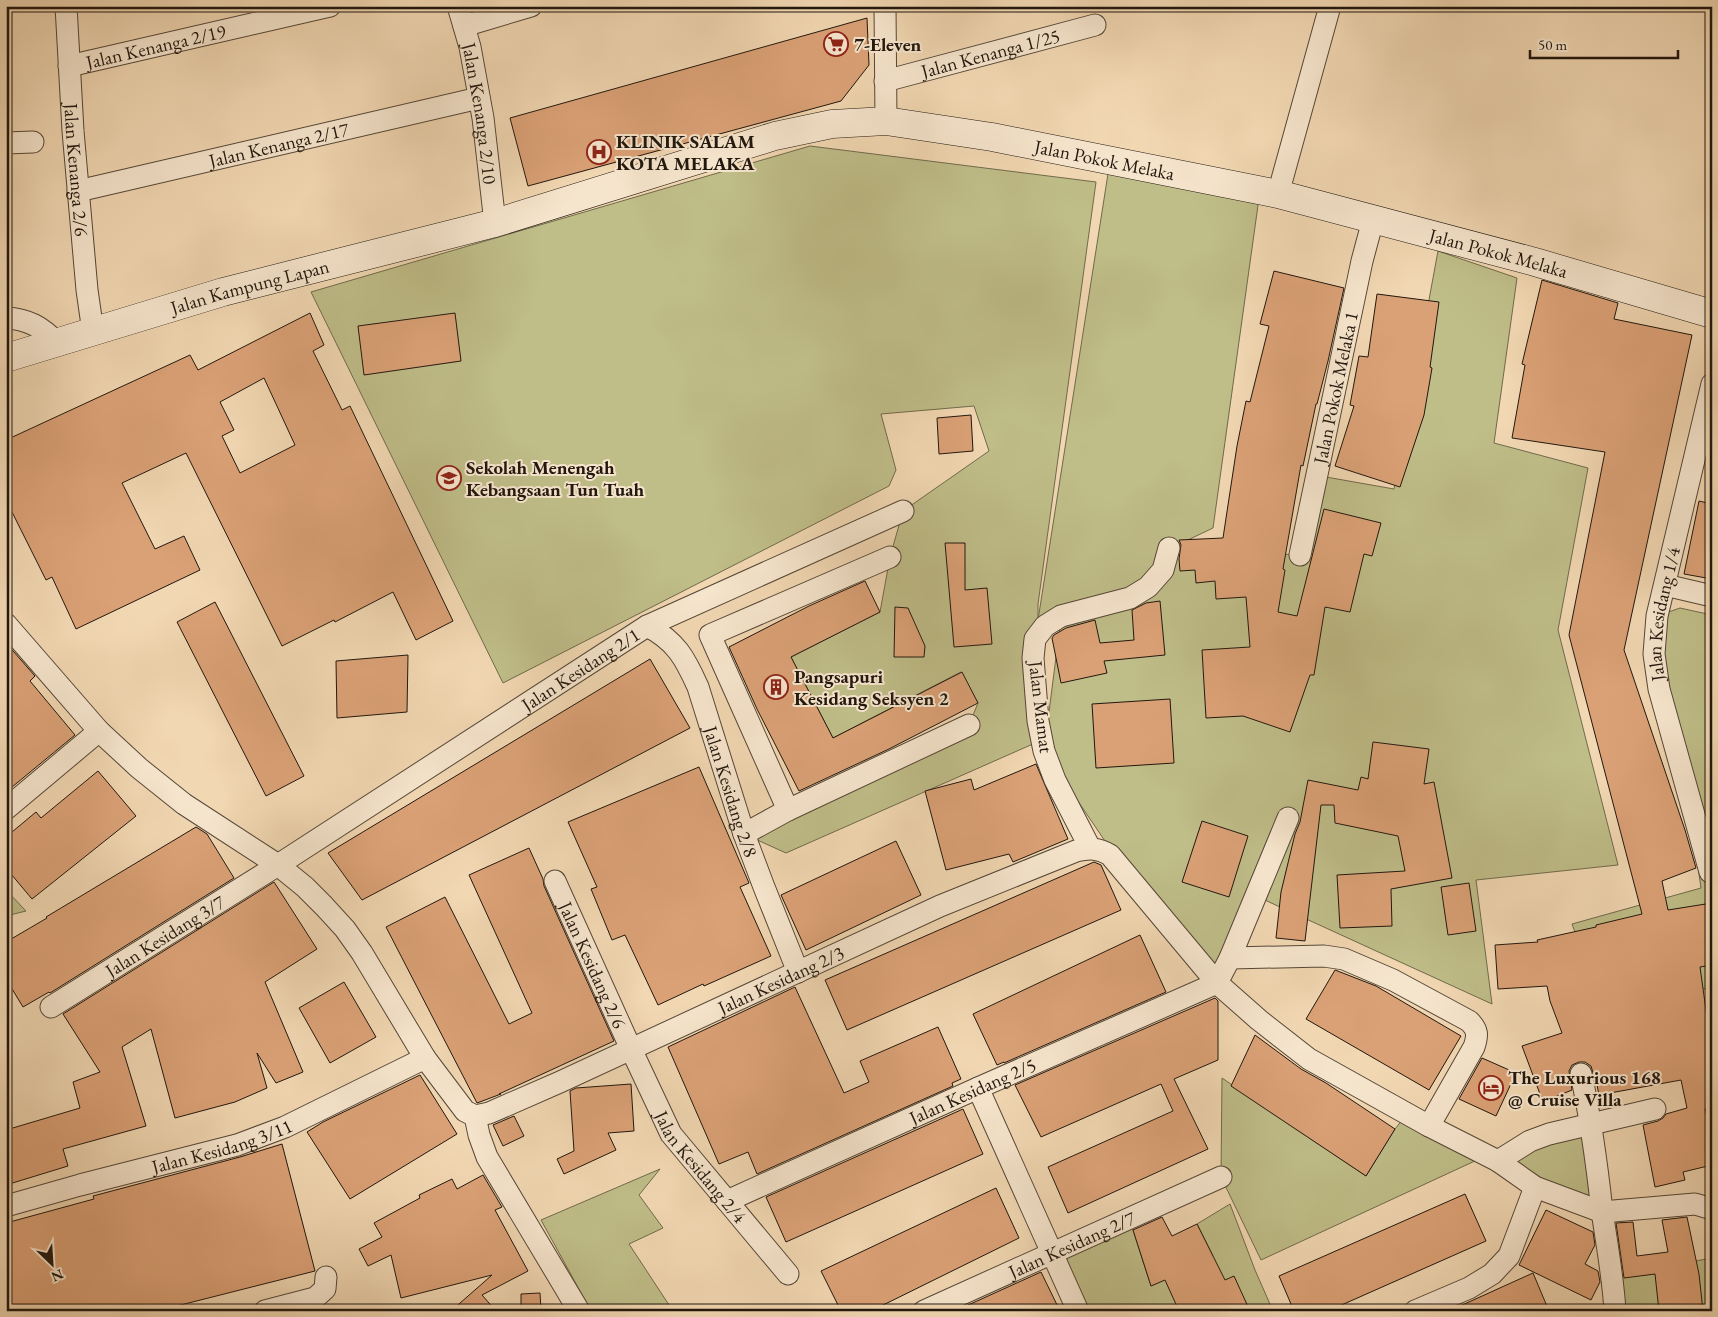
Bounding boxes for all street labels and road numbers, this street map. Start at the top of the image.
street label: Jalan Kenanga 2/19 [81,18,228,75]
street label: Jalan Kenanga 1/25 [916,22,1063,84]
street label: Jalan Kenanga 2/10 [456,38,503,185]
street label: Jalan Kenanga 2/6 [59,100,95,237]
street label: Jalan Kenanga 2/17 [204,116,352,173]
street label: Jalan Pokok Melaka [1030,133,1177,186]
street label: Jalan Pokok Melaka [1425,222,1571,284]
street label: Jalan Kampung Lapan [165,253,332,320]
street label: Jalan Pokok Melaka 1 [1307,309,1364,468]
street label: Jalan Kesidang 1/4 [1641,543,1686,685]
street label: Jalan Kesidang 2/1 [515,622,644,718]
street label: Jalan Mamat [1023,658,1059,755]
street label: Jalan Kesidang 2/8 [698,721,764,861]
street label: Jalan Kesidang 3/7 [98,889,230,984]
street label: Jalan Kesidang 2/6 [553,896,632,1032]
street label: Jalan Kesidang 2/3 [712,940,848,1021]
street label: Jalan Kesidang 2/5 [903,1052,1040,1131]
street label: Jalan Kesidang 2/4 [648,1105,753,1229]
street label: Jalan Kesidang 3/11 [147,1113,296,1179]
street label: Jalan Kesidang 2/7 [1003,1205,1140,1285]

